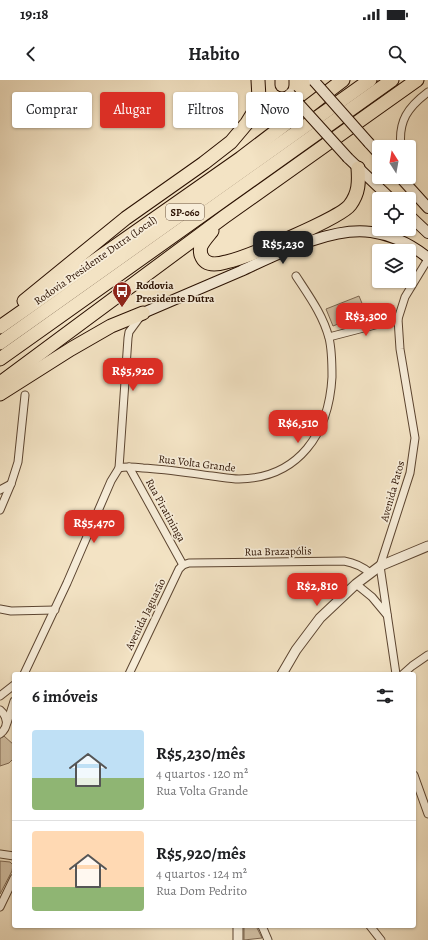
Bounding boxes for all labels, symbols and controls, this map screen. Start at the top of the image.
text: 19:18 [20,4,48,24]
text: Habito [188,42,240,66]
icon: back [20,43,42,65]
icon: search [386,43,408,65]
chip: Comprar [12,92,92,128]
chip: Alugar [100,92,165,128]
chip: Filtros [173,92,238,128]
chip: Novo [246,92,303,128]
north arrow [372,140,416,184]
map controls [372,140,416,288]
button: locate [372,192,416,236]
road number: SP-060 [166,204,204,220]
street label: Rodovia Presidente Dutra (Local) [31,212,160,309]
pin: R$5,230 [246,231,320,265]
text: R$5,230 [262,235,304,252]
button: layers [372,244,416,288]
place label: Rodovia Presidente Dutra [136,278,215,306]
bus stop icon: Rodovia Presidente Dutra [111,280,133,308]
pin: R$3,300 [329,303,403,337]
text: R$3,300 [345,307,387,324]
pin: R$5,920 [96,358,170,392]
text: R$5,920 [112,362,154,379]
pin: R$6,510 [261,410,335,444]
text: R$6,510 [278,414,318,431]
street label: Rua Volta Grande [157,451,237,476]
street label: Avenida Patos [376,459,408,524]
street label: Rua Piratininga [142,476,190,545]
pin: R$5,470 [57,510,131,544]
text: R$5,470 [73,514,115,531]
street label: Rua Brazapólis [244,543,312,560]
pin: R$2,810 [280,573,354,607]
street label: Avenida Jaguarão [121,575,169,653]
text: R$2,810 [296,577,338,594]
text: 6 imóveis [32,685,98,708]
icon: filters [374,685,396,707]
text: R$5,230/mês [156,742,245,765]
icon: home [64,746,112,794]
text: 4 quartos · 120 m² [156,765,248,782]
text: Rua Volta Grande [156,782,248,799]
text: R$5,920/mês [156,842,246,865]
icon: home [64,847,112,895]
text: 4 quartos · 124 m² [156,865,247,882]
text: Rua Dom Pedrito [156,882,247,899]

